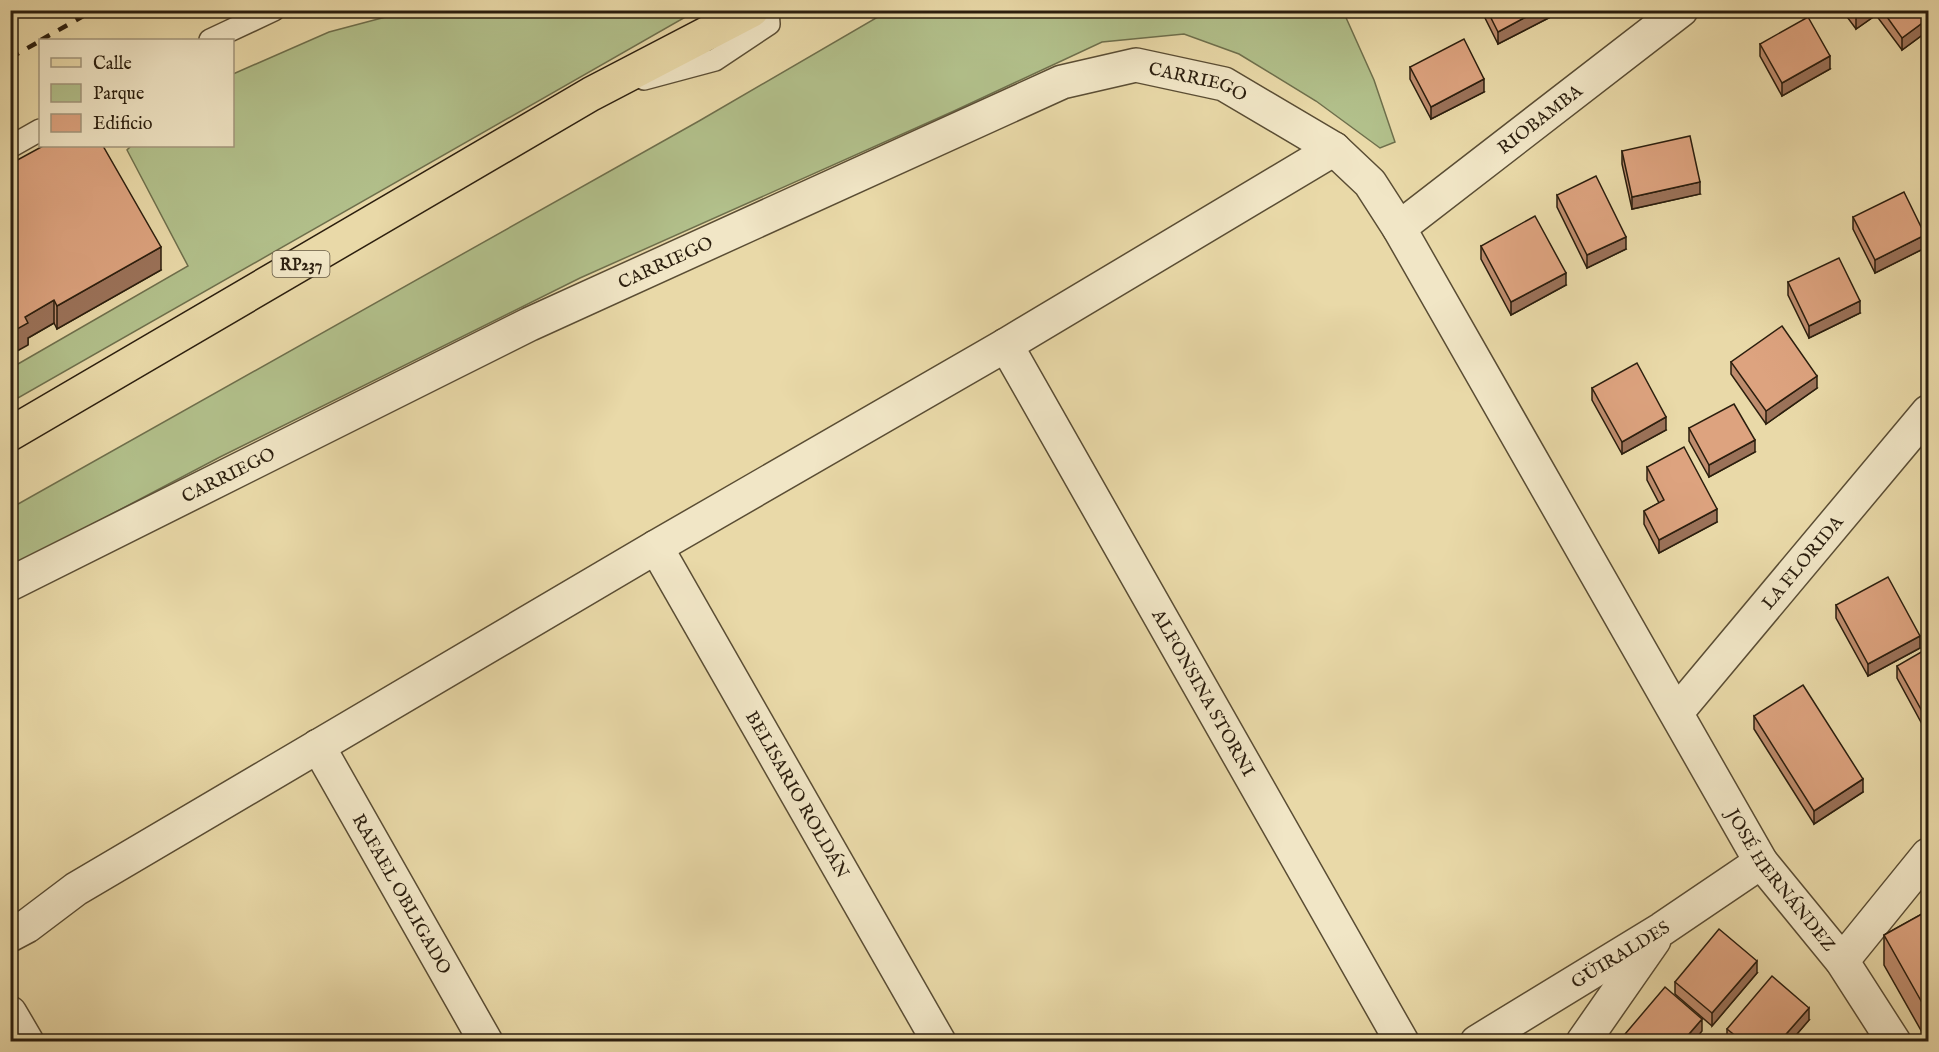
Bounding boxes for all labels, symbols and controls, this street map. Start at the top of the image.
legend [39,39,234,147]
text: Calle [93,53,132,76]
street label: CARRIEGO [1146,58,1251,108]
street label: RIOBAMBA [1494,80,1588,160]
text: Parque [93,83,144,106]
text: Edificio [93,113,153,136]
street label: CARRIEGO [615,232,717,295]
road number: RP237 [272,251,330,277]
street label: CARRIEGO [178,443,280,509]
street label: LA FLORIDA [1757,511,1850,615]
street label: ALFONSINA STORNI [1145,605,1259,781]
street label: BELISARIO ROLDÁN [739,707,853,883]
street label: JOSÉ HERNÁNDEZ [1719,804,1840,957]
street label: RAFAEL OBLIGADO [346,810,455,979]
street label: GÜIRALDES [1567,917,1675,995]

